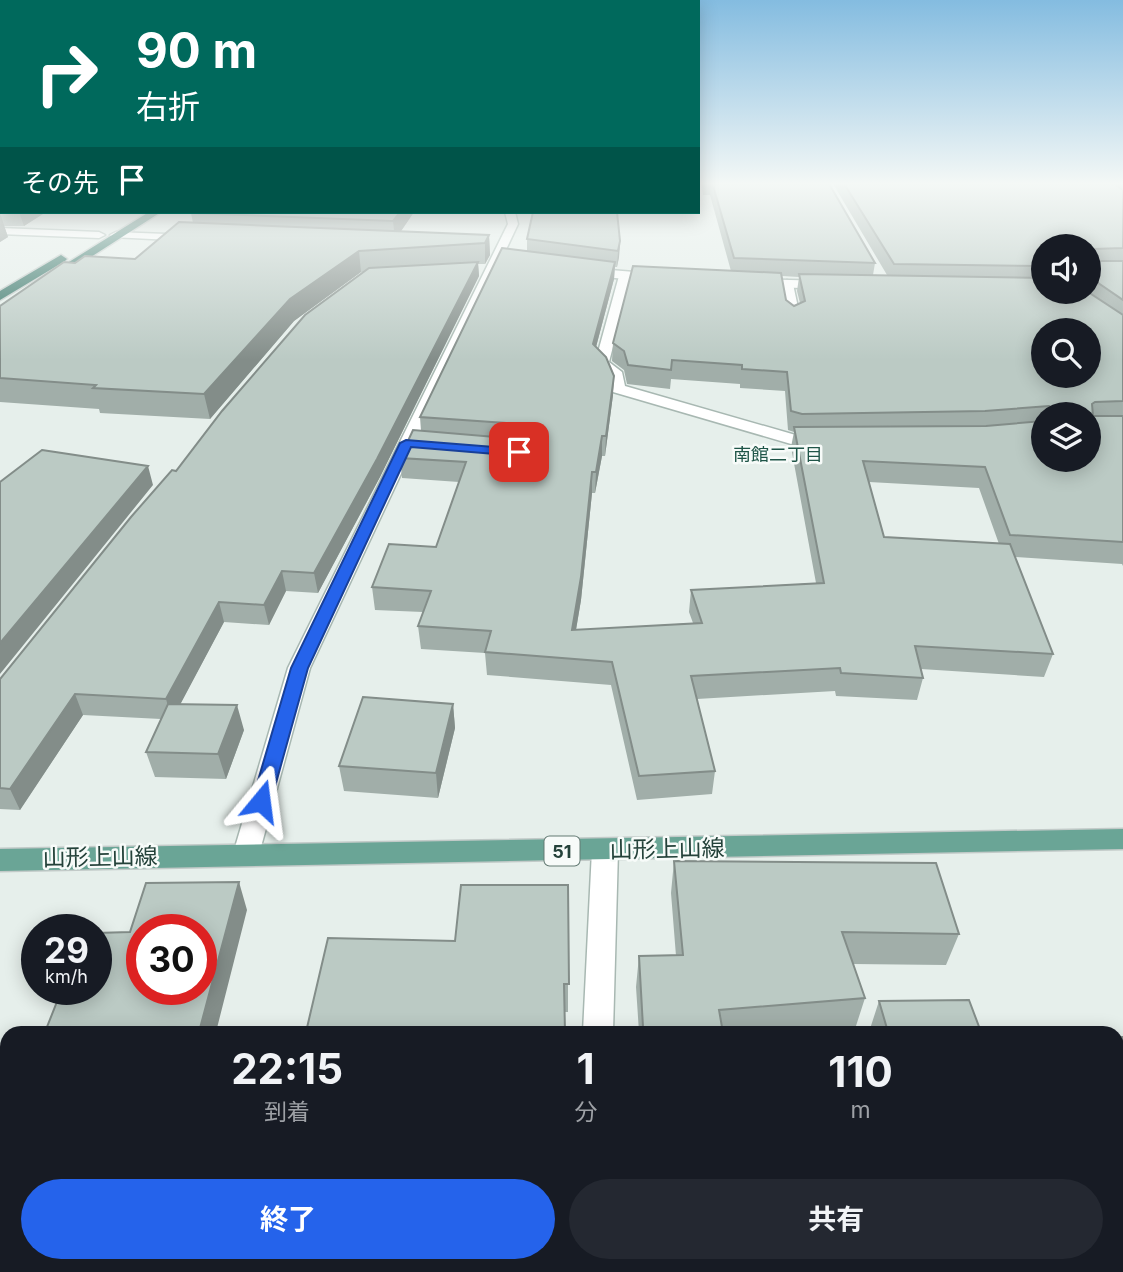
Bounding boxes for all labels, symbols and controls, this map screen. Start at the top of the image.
text: 90 m [136,21,257,80]
icon: right [21,28,112,119]
text: 右折 [136,87,200,126]
icon: arrive [113,161,151,199]
text: その先 [21,167,99,198]
map controls [1031,234,1101,472]
button: sound [1031,234,1101,304]
button: search [1031,318,1101,388]
button: layers [1031,402,1101,472]
pin [489,422,549,482]
icon: arrive [500,433,538,471]
district label: 南館二丁目 [733,444,823,465]
position arrow [224,764,298,838]
street label: 山形上山線 [609,834,725,864]
road number: 51 [544,836,580,866]
street label: 山形上山線 [42,842,158,872]
speed limit sign: 30 [126,914,217,1005]
text: 29 [44,929,89,971]
text: km/h [45,966,88,987]
text: 22:15 [231,1043,343,1094]
text: 1 [577,1043,595,1094]
text: 110 [828,1046,893,1097]
text: m [851,1096,871,1124]
text: 到着 [264,1098,310,1126]
text: 分 [574,1098,597,1126]
button: 終了 [21,1179,555,1259]
button: 共有 [569,1179,1103,1259]

